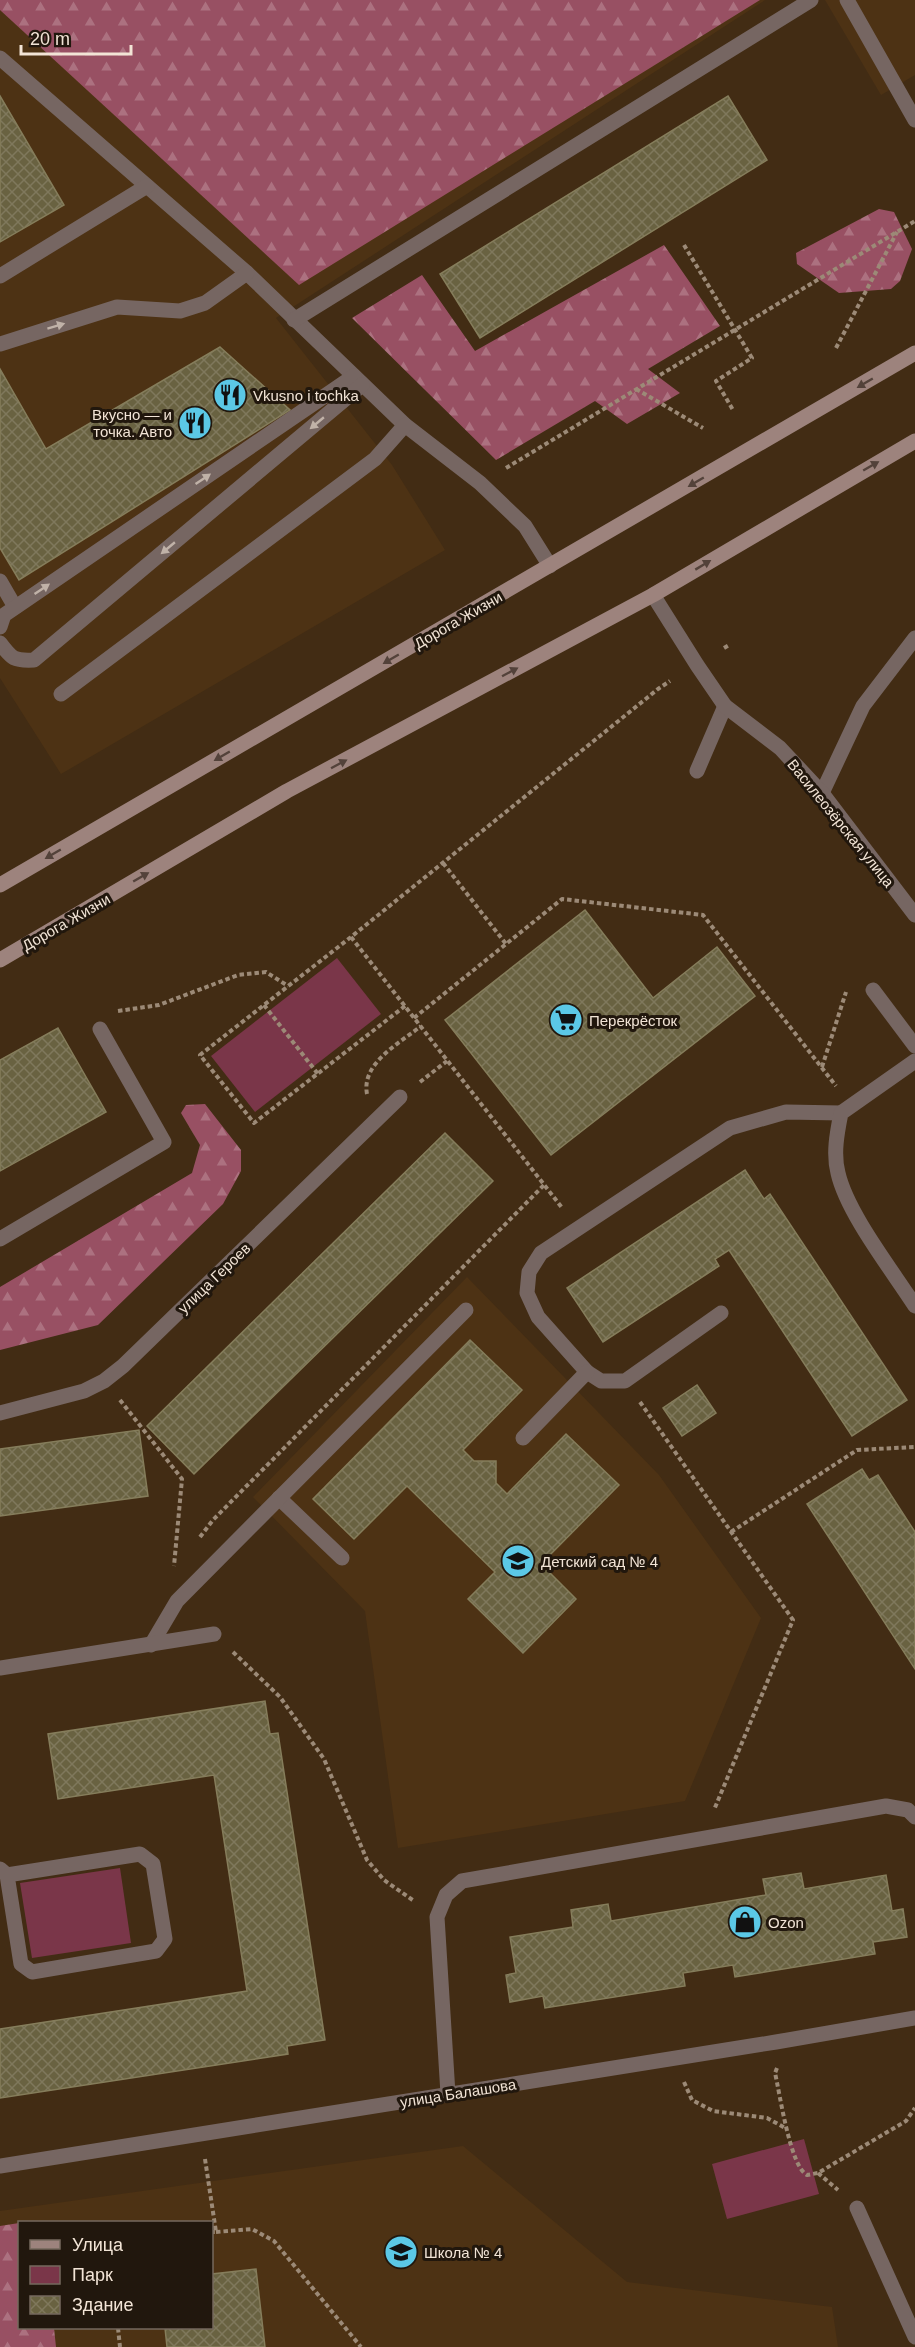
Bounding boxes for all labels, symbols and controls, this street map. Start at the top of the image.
scale bar [21,18,130,56]
text: 20 m [30,29,70,49]
one-way arrow [47,321,65,330]
restaurant icon: Vkusno i tochka [212,377,248,413]
one-way arrow [857,377,873,388]
place label: Vkusno i tochka [253,387,360,404]
restaurant icon: Вкусно — и точка. Авто [177,405,213,441]
place label: Вкусно — и точка. Авто [92,406,172,440]
one-way arrow [310,416,325,429]
one-way arrow [863,461,879,472]
one-way arrow [195,474,211,485]
one-way arrow [688,476,705,486]
one-way arrow [161,541,176,554]
one-way arrow [695,560,711,571]
one-way arrow [34,584,50,595]
street label: Дорога Жизни [411,588,505,652]
one-way arrow [383,653,399,664]
one-way arrow [502,667,519,677]
one-way arrow [214,751,230,762]
street label: Василеозёрская улица [784,756,898,891]
one-way arrow [330,759,347,769]
one-way arrow [44,849,61,859]
one-way arrow [133,872,149,883]
street label: Дорога Жизни [19,890,113,954]
supermarket icon: Перекрёсток [548,1002,584,1038]
place label: Перекрёсток [589,1012,678,1029]
street label: улица Героев [174,1239,254,1317]
school or university icon: Детский сад № 4 [500,1543,536,1579]
place label: Детский сад № 4 [541,1553,658,1570]
shop icon: Ozon [727,1904,763,1940]
place label: Ozon [768,1914,804,1931]
street label: улица Балашова [399,2075,518,2111]
legend [18,2221,213,2329]
school or university icon: Школа № 4 [383,2234,419,2270]
text: Улица [72,2235,124,2255]
place label: Школа № 4 [424,2244,502,2261]
text: Парк [72,2265,113,2285]
text: Здание [72,2295,133,2315]

